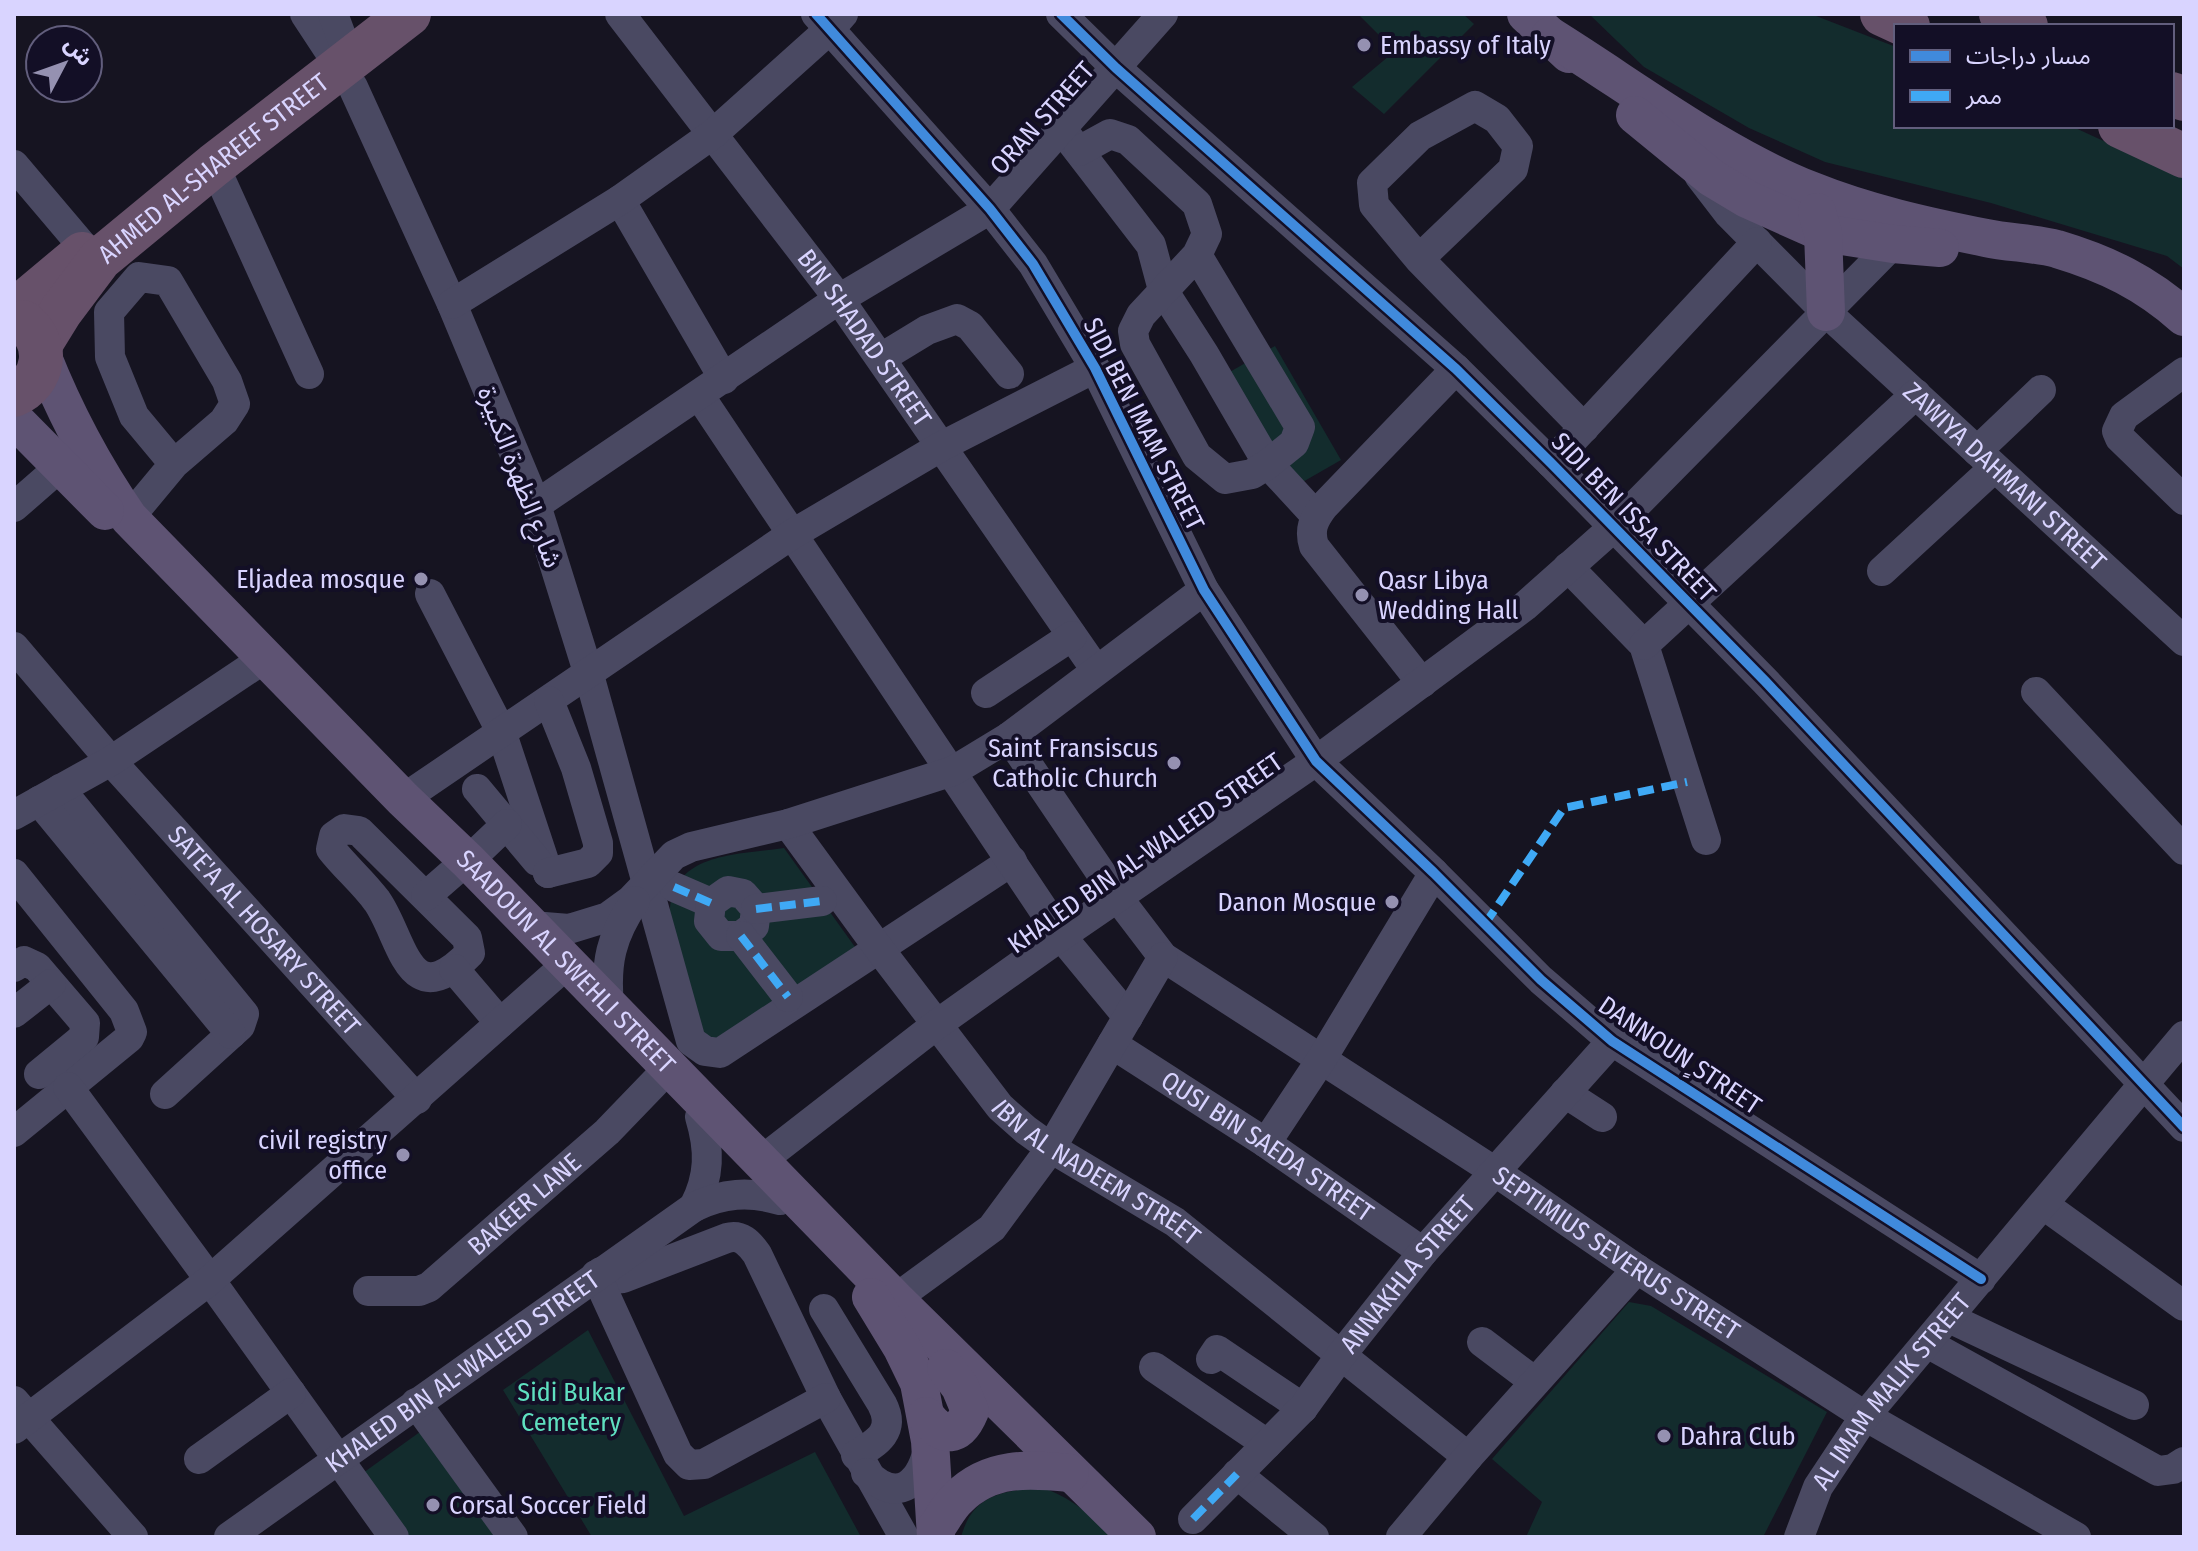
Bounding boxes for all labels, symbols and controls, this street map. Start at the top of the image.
north arrow [24,24,104,104]
legend [1894,24,2174,128]
place label: Embassy of Italy [1380,30,1551,61]
text: ش [59,31,99,71]
marker: Embassy of Italy [1355,36,1373,54]
text: مسار دراجات [1966,42,2091,70]
street label: ORAN STREET [984,56,1101,181]
street label: AHMED AL-SHAREEF STREET [92,67,335,270]
text: ممر [1965,82,2002,110]
street label: BIN SHADAD STREET [791,243,938,433]
street label: SIDI BEN IMAM STREET [1076,313,1211,536]
street label: ZAWIYA DAHMANI STREET [1897,376,2112,577]
street label: شارع الظهرة الكبيرة [468,382,568,573]
street label: SIDI BEN ISSA STREET [1545,426,1722,608]
place label: Eljadea mosque [236,564,405,595]
place label: Qasr Libya Wedding Hall [1378,565,1519,626]
marker: Eljadea mosque [412,570,430,588]
marker: Qasr Libya Wedding Hall [1353,586,1371,604]
place label: Saint Fransiscus Catholic Church [988,733,1158,794]
street label: KHALED BIN AL-WALEED STREET [1002,747,1289,960]
marker: Saint Fransiscus Catholic Church [1165,754,1183,772]
street label: SATE'A AL HOSARY STREET [161,820,366,1042]
street label: SAADOUN AL SWEHLI STREET [450,844,681,1080]
place label: Danon Mosque [1218,887,1376,918]
marker: Danon Mosque [1383,893,1401,911]
street label: DANNOUN ٍSTREET [1592,990,1767,1122]
street label: QUSI BIN SAEDA STREET [1155,1065,1379,1229]
street label: IBN AL NADEEM STREET [984,1094,1206,1252]
place label: civil registry office [258,1125,387,1186]
marker: civil registry office [394,1146,412,1164]
street label: BAKEER LANE [462,1147,587,1262]
street label: SEPTIMIUS SEVERUS STREET [1487,1160,1745,1347]
street label: ANNAKHLA STREET [1334,1190,1482,1359]
street label: KHALED BIN AL-WALEED STREET [320,1264,606,1480]
street label: AL IMAM MALIK STREET [1806,1287,1977,1496]
park label: Sidi Bukar Cemetery [517,1377,625,1438]
place label: Dahra Club [1680,1421,1796,1452]
marker: Dahra Club [1655,1427,1673,1445]
place label: Corsal Soccer Field [449,1490,647,1521]
marker: Corsal Soccer Field [424,1496,442,1514]

